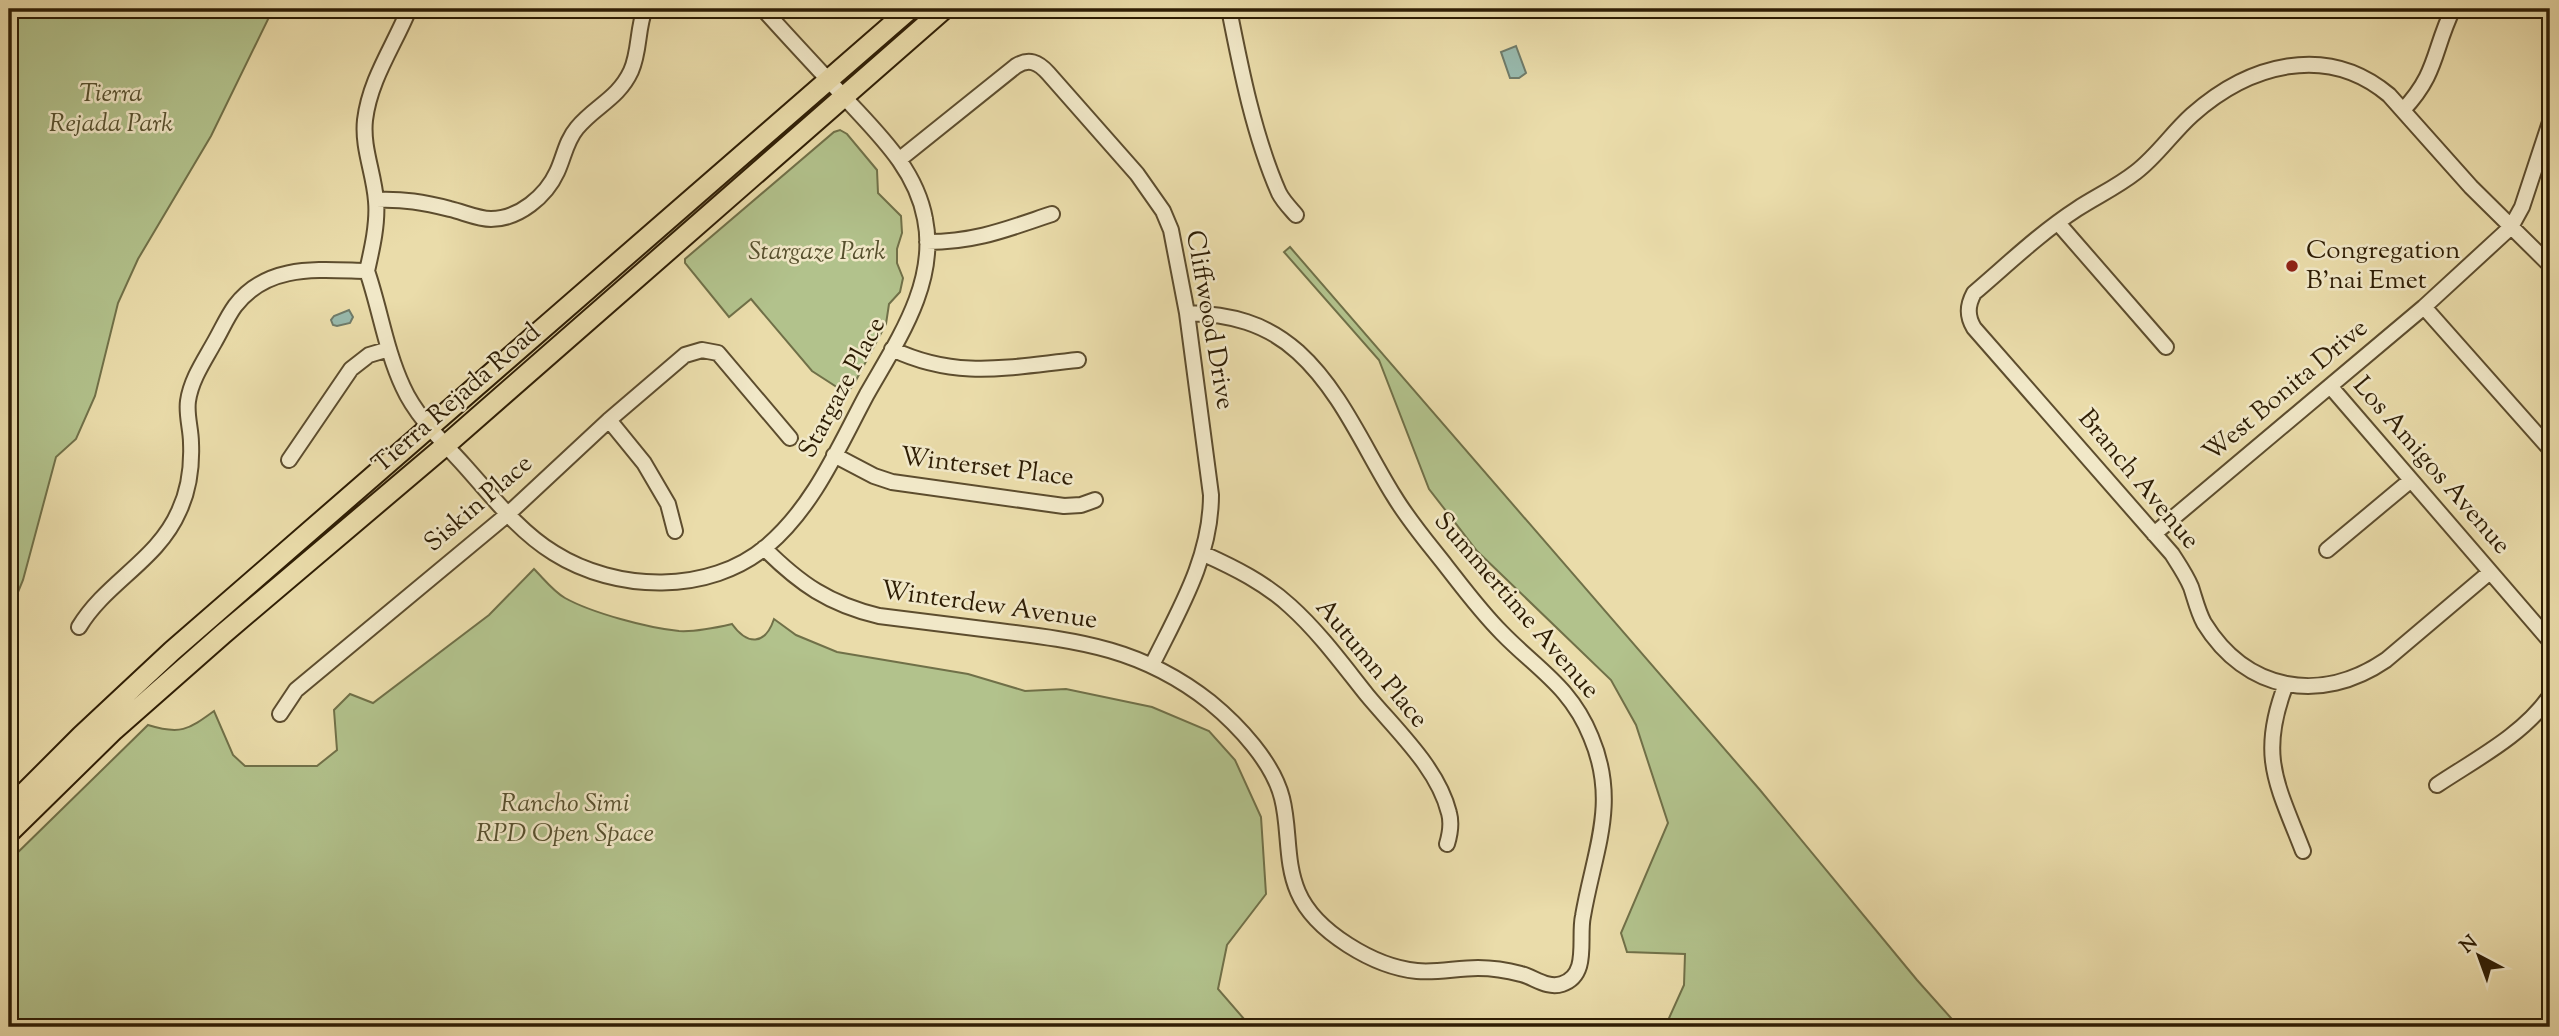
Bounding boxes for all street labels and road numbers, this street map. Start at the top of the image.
street label: Cliffwood Drive [1175,228,1243,412]
street label: Stargaze Place [790,311,896,465]
street label: West Bonita Drive [2195,311,2377,471]
street label: Tierra Rejada Road [365,315,550,483]
street label: Los Amigos Avenue [2343,369,2519,563]
street label: Branch Avenue [2068,402,2208,558]
street label: Winterset Place [898,439,1076,497]
street label: Siskin Place [417,446,541,562]
street label: Summertime Avenue [1424,504,1608,708]
street label: Winterdew Avenue [878,572,1100,640]
street label: Autumn Place [1306,591,1436,737]

